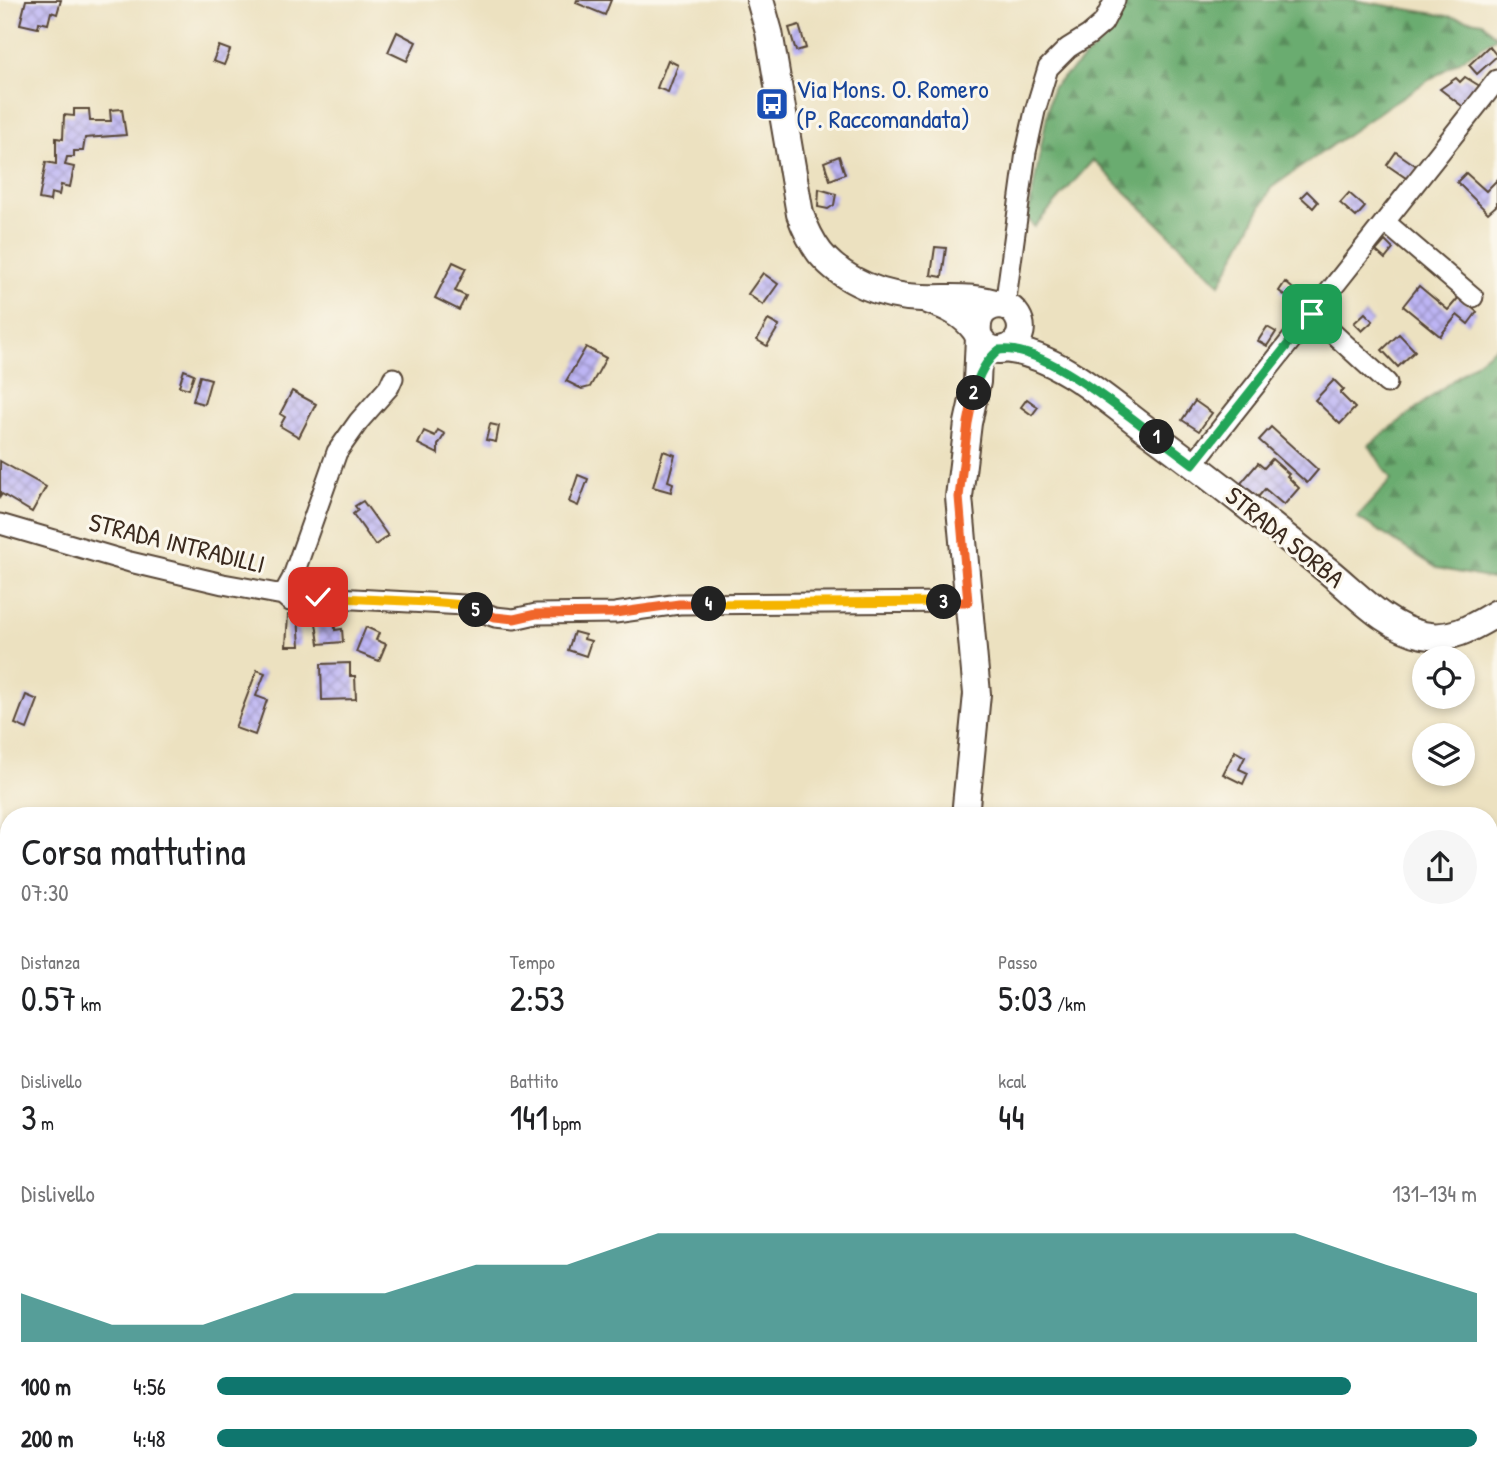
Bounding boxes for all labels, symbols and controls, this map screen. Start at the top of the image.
place label: Via Mons. O. Romero (P. Raccomandata) [796,71,989,136]
bus stop icon: Via Mons. O. Romero (P. Raccomandata) [753,85,791,123]
pin [1282,284,1342,344]
icon: arrive [1293,295,1331,333]
pin: 2 [956,376,992,410]
text: 2 [969,379,978,405]
pin: 1 [1140,420,1174,454]
text: 1 [1153,423,1160,449]
street label: STRADA SORBA [1218,478,1352,596]
street label: STRADA INTRADILLI [85,504,269,581]
pin [288,567,348,627]
icon: check [299,578,337,616]
pin: 3 [926,584,962,620]
pin: 4 [692,586,726,622]
text: 3 [939,588,948,614]
text: 4 [705,590,712,616]
pin: 5 [458,592,494,628]
text: 5 [471,596,480,622]
map controls [1412,646,1475,786]
button: locate [1412,646,1475,709]
button: layers [1412,723,1475,786]
text: Corsa mattutina [21,825,246,877]
button: share [1403,830,1477,904]
text: 07:30 [21,877,69,908]
text: Distanza [21,949,80,975]
text: Tempo [510,949,555,975]
text: Passo [998,949,1037,975]
text: 0.57 [21,975,76,1022]
text: 2:53 [510,975,565,1022]
text: 5:03 [998,975,1053,1022]
text: km [76,991,102,1017]
text: /km [1053,991,1086,1017]
text: Dislivello [21,1068,82,1094]
text: Battito [510,1068,558,1094]
text: kcal [998,1068,1026,1094]
text: 3 [21,1094,37,1141]
text: 141 [510,1094,548,1141]
text: 44 [998,1094,1025,1141]
text: m [37,1110,54,1136]
text: bpm [548,1110,581,1136]
text: Dislivello [21,1178,95,1209]
text: 131–134 m [1392,1178,1477,1209]
text: 100 m [21,1371,71,1402]
text: 4:56 [133,1371,166,1402]
text: 200 m [21,1423,73,1454]
text: 4:48 [133,1423,166,1454]

